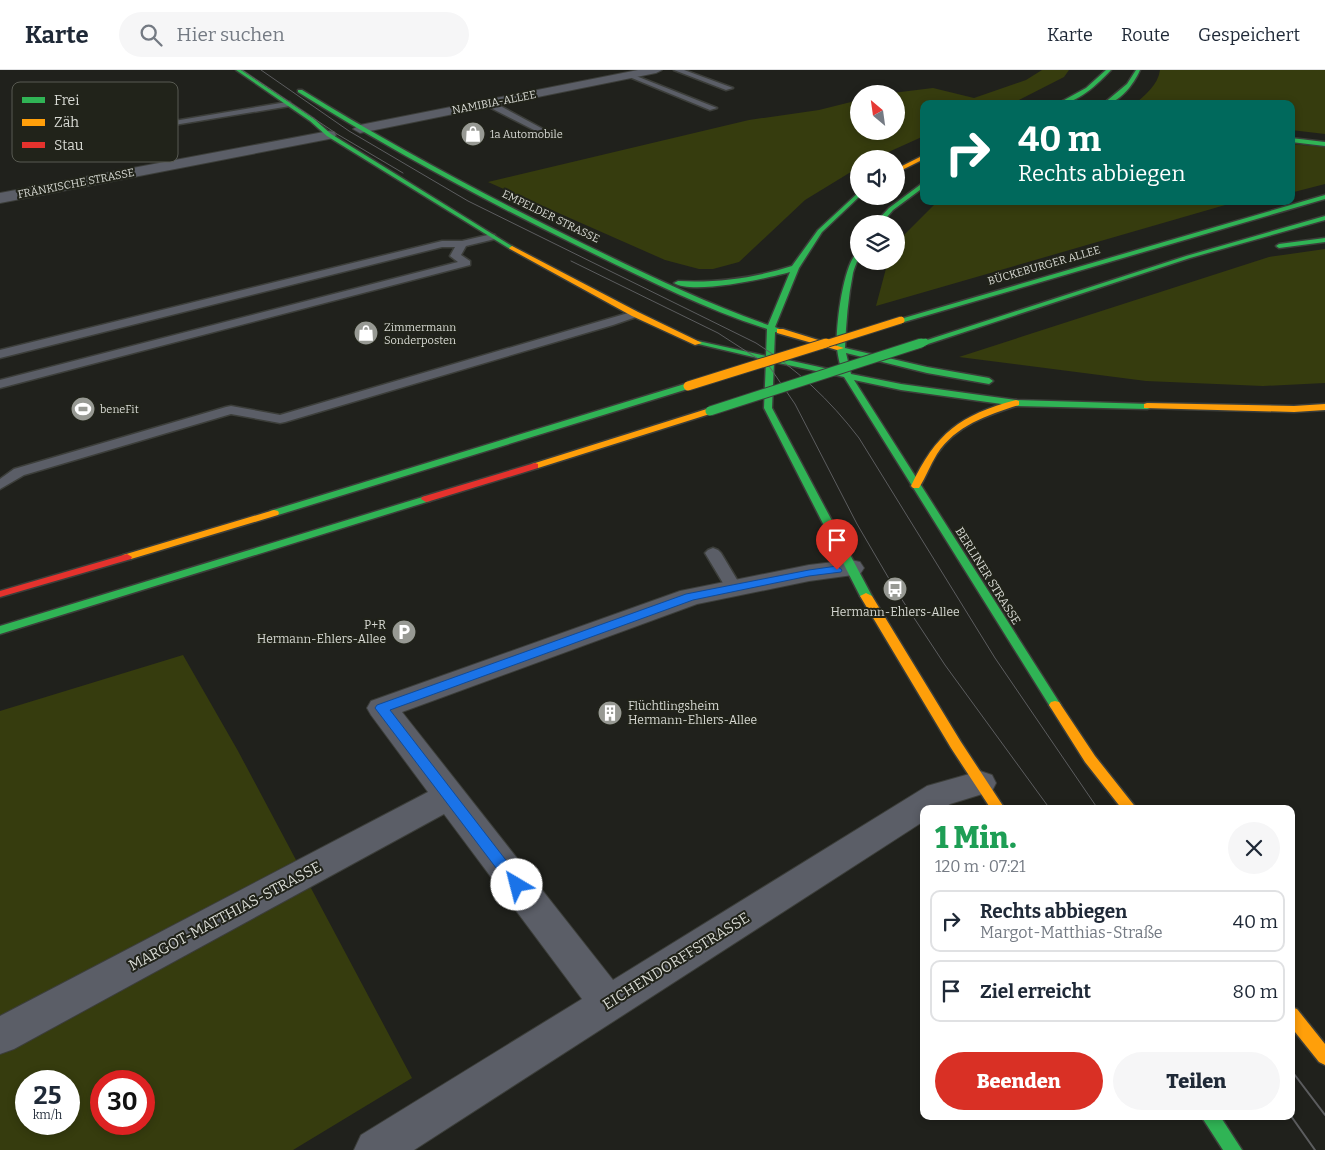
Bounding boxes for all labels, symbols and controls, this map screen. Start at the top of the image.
search box [119,12,469,57]
text: Karte [25,21,89,49]
icon: search [137,21,165,49]
text: Hier suchen [177,23,284,46]
text: Karte [1047,24,1093,46]
text: Route [1121,24,1170,46]
text: Gespeichert [1198,24,1300,46]
legend [12,82,178,162]
north arrow [850,85,905,140]
map controls [850,85,905,270]
street label: NAMIBIA-ALLEE [451,88,537,117]
text: Frei [54,92,79,109]
text: Zäh [54,114,79,131]
text: 40 m [1018,118,1101,160]
icon: right [935,120,1000,185]
shop icon: 1a Automobile [460,121,486,147]
place label: 1a Automobile [490,128,563,141]
text: Stau [54,137,84,154]
button: sound [850,150,905,205]
text: Rechts abbiegen [1018,160,1185,187]
street label: FRÄNKISCHE STRASSE [17,166,136,201]
street label: EMPELDER STRASSE [500,187,602,246]
button: layers [850,215,905,270]
street label: BÜCKEBURGER ALLEE [986,243,1102,288]
shop icon: Zimmermann Sonderposten [353,320,379,346]
place label: Zimmermann Sonderposten [384,321,456,347]
sports icon: beneFit [70,396,96,422]
place label: beneFit [100,403,139,416]
pin [816,519,858,570]
street label: BERLINER STRASSE [952,525,1024,627]
icon: arrive [823,526,851,554]
bus stop icon: Hermann-Ehlers-Allee [882,576,908,602]
place label: Hermann-Ehlers-Allee [830,605,960,619]
place label: P+R Hermann-Ehlers-Allee [257,618,386,646]
parking icon: P+R Hermann-Ehlers-Allee [391,619,417,645]
place label: Flüchtlingsheim Hermann-Ehlers-Allee [628,699,757,727]
building icon: Flüchtlingsheim Hermann-Ehlers-Allee [597,700,623,726]
text: 1 Min. [935,820,1016,856]
button: close [1228,822,1280,874]
street label: MARGOT-MATTHIAS-STRASSE [126,857,324,975]
text: 120 m · 07:21 [935,857,1026,876]
position arrow [490,858,542,910]
text: Rechts abbiegen [980,900,1127,923]
icon: right [937,907,965,935]
street label: EICHENDORFFSTRASSE [599,908,753,1014]
text: 40 m [1233,910,1278,933]
text: Margot-Matthias-Straße [980,923,1162,942]
icon: arrive [937,977,965,1005]
text: Ziel erreicht [980,980,1091,1003]
text: 80 m [1232,980,1278,1003]
button: Beenden [935,1052,1103,1110]
button: Teilen [1113,1052,1280,1110]
speed limit sign: 30 [90,1070,155,1135]
text: 25 [34,1081,61,1111]
text: km/h [33,1108,62,1122]

